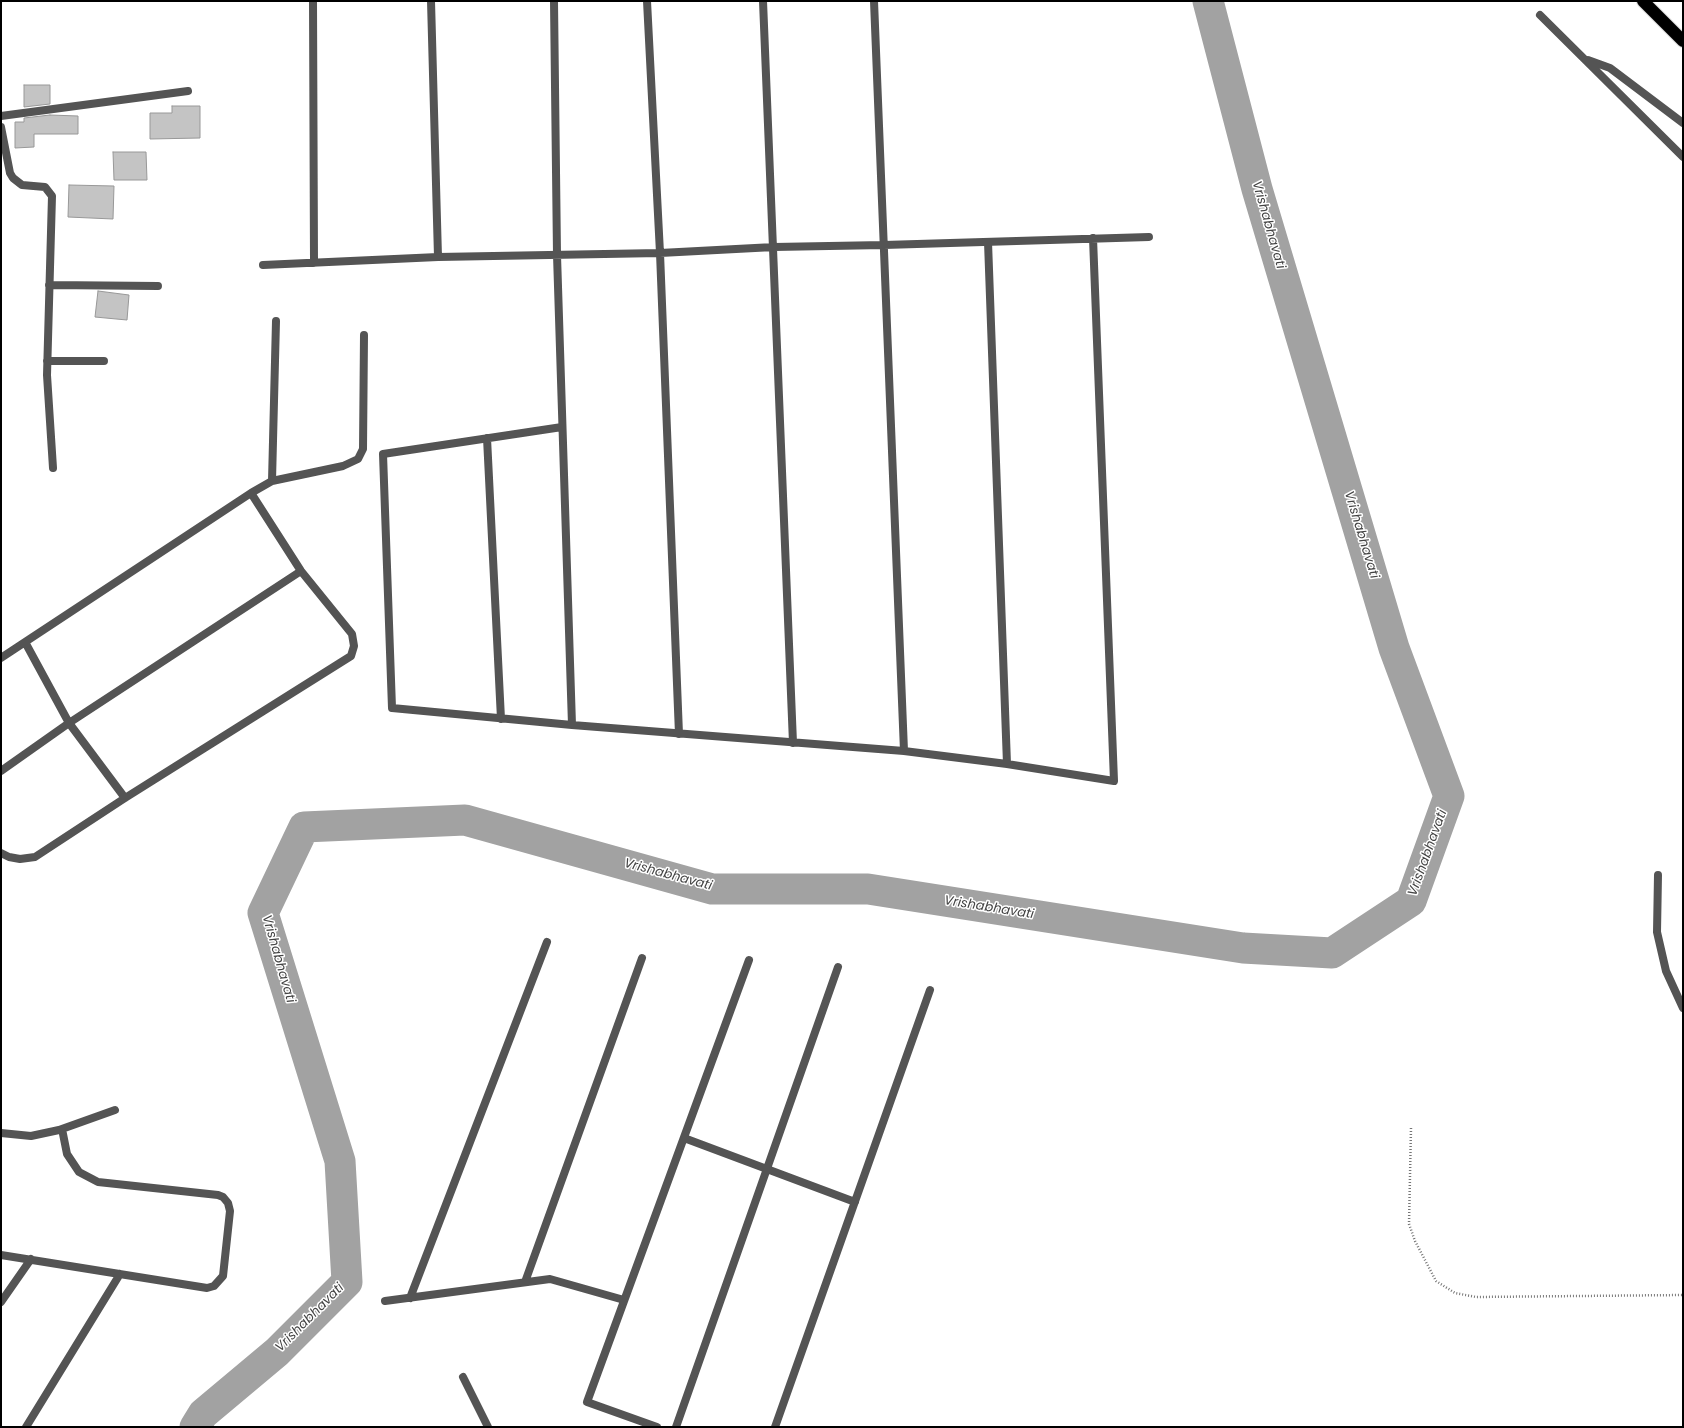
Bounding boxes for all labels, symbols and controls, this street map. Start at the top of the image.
water label: Vrishabhavati [1248,179,1288,271]
water label: Vrishabhavati [1340,489,1382,581]
water label: Vrishabhavati [1405,808,1451,898]
water label: Vrishabhavati [622,856,714,894]
water label: Vrishabhavati [943,893,1035,923]
water label: Vrishabhavati [258,913,298,1005]
water label: Vrishabhavati [272,1280,348,1356]

